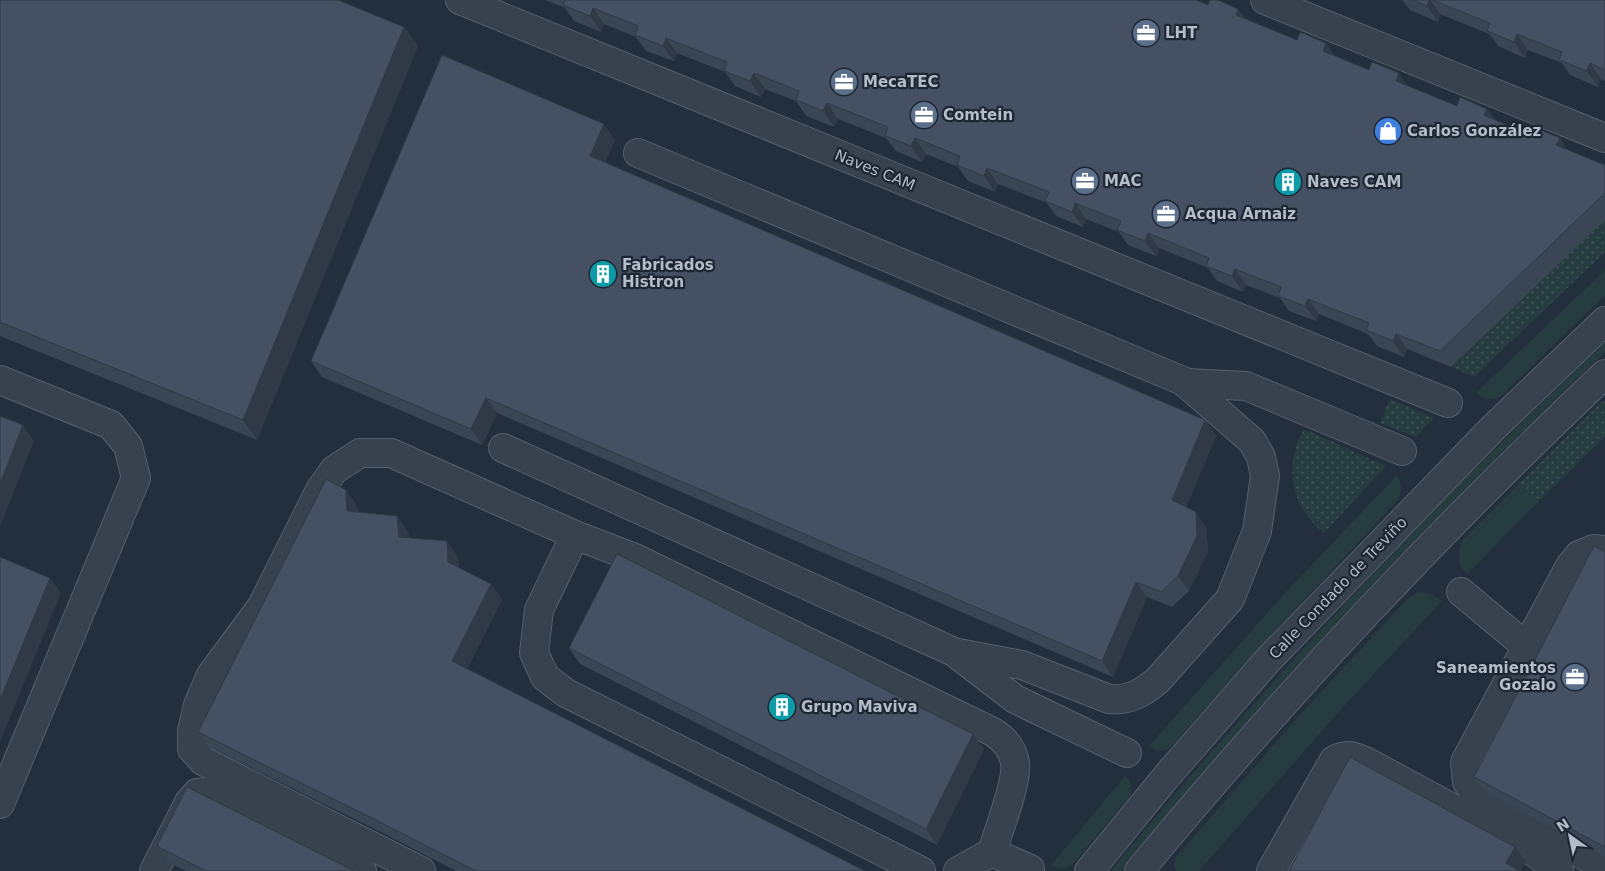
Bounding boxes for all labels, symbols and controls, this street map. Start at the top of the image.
office icon: LHT [1131,18,1161,48]
place label: LHT [1165,24,1198,42]
office icon: MecaTEC [829,67,859,97]
place label: MecaTEC [863,73,939,91]
office icon: Comtein [909,100,939,130]
place label: Comtein [943,106,1013,124]
shop icon: Carlos González [1373,116,1403,146]
place label: Carlos González [1407,122,1542,140]
street label: Naves CAM [832,146,918,194]
office icon: MAC [1070,166,1100,196]
building icon: Naves CAM [1273,167,1303,197]
place label: MAC [1104,172,1142,190]
place label: Naves CAM [1307,173,1401,191]
office icon: Acqua Arnaiz [1151,199,1181,229]
place label: Acqua Arnaiz [1185,205,1296,223]
place label: Fabricados Histron [622,256,714,291]
building icon: Fabricados Histron [588,259,618,289]
street label: Calle Condado de Treviño [1265,513,1411,663]
place label: Saneamientos Gozalo [1436,659,1556,694]
office icon: Saneamientos Gozalo [1560,662,1590,692]
building icon: Grupo Maviva [767,692,797,722]
place label: Grupo Maviva [801,698,918,716]
north arrow [1545,811,1595,861]
text: N [1554,815,1572,835]

